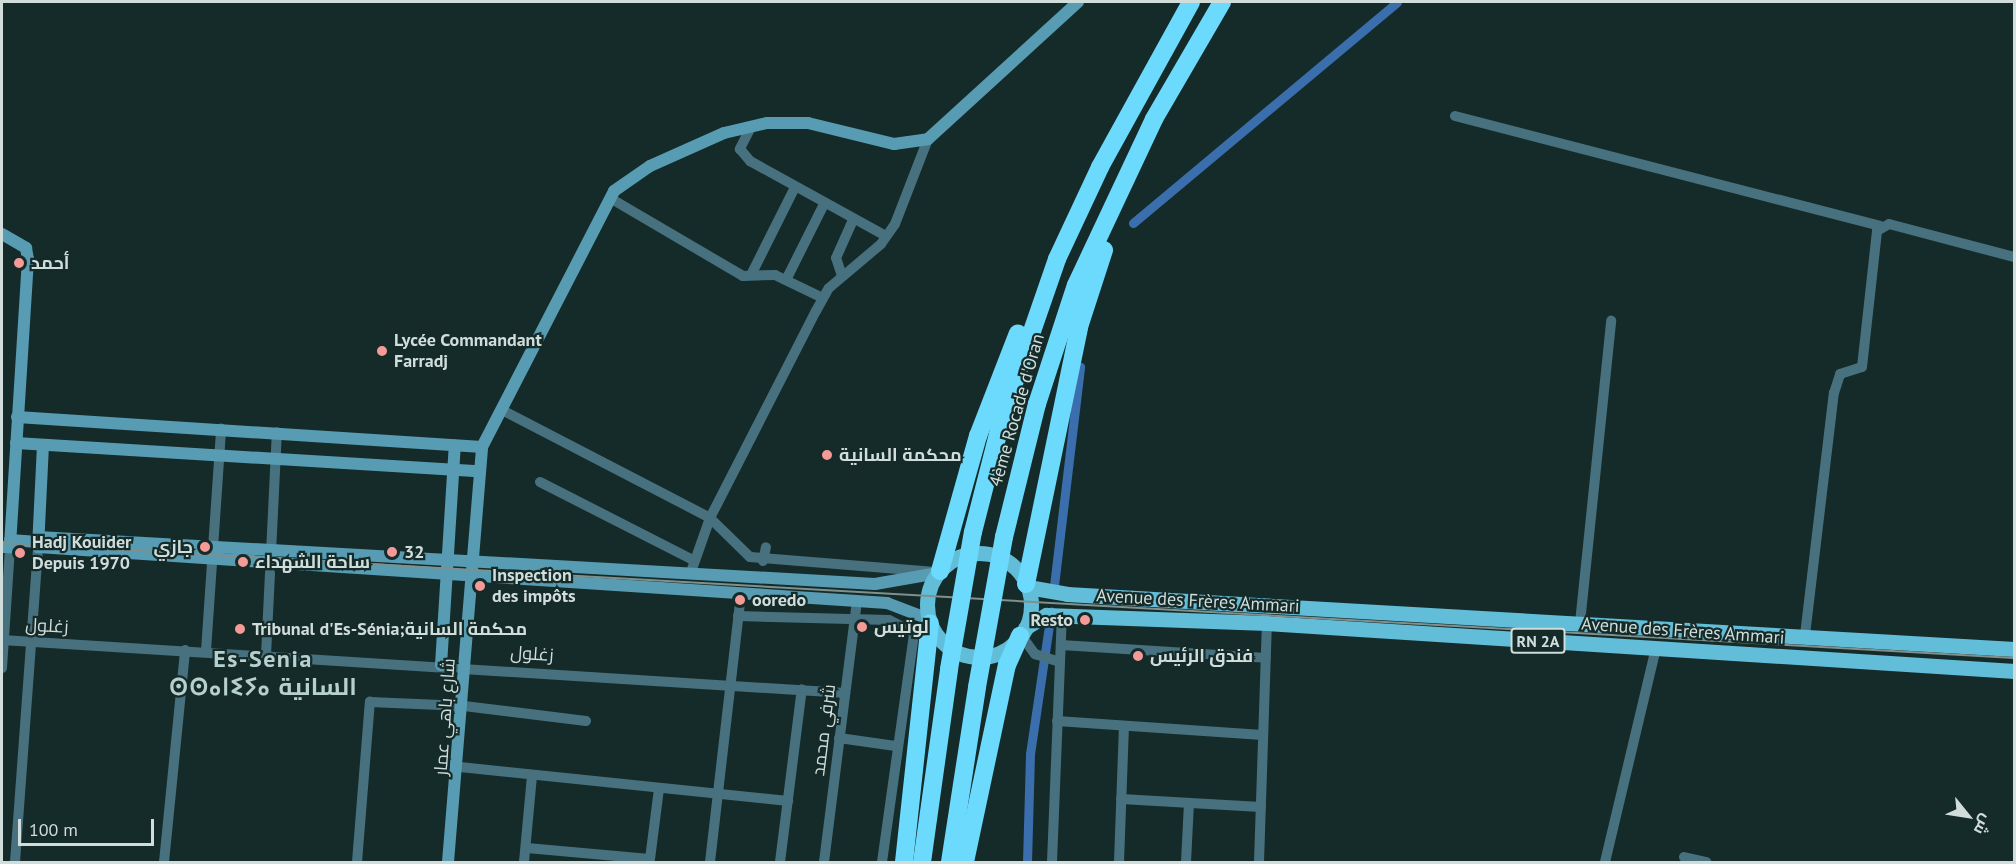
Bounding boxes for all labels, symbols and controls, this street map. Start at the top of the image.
place label: أحمد [31,252,70,274]
marker: أحمد [12,256,26,270]
place label: Lycée Commandant Farradj [394,330,542,372]
street label: 4ème Rocade d'Oran [985,331,1049,489]
marker: Lycée Commandant Farradj [375,344,389,358]
place label: محكمة السانية [839,444,962,466]
marker: محكمة السانية [820,448,834,462]
place label: Hadj Kouider Depuis 1970 [32,532,131,574]
place label: جازي [154,536,193,558]
marker: جازي [198,540,212,554]
place label: 32 [404,541,424,563]
marker: 32 [385,545,399,559]
marker: Hadj Kouider Depuis 1970 [13,546,27,560]
place label: ساحة الشهداء [255,551,370,573]
marker: ساحة الشهداء [236,555,250,569]
place label: Inspection des impôts [492,565,576,608]
marker: Inspection des impôts [473,579,487,593]
street label: Avenue des Frères Ammari [1096,585,1300,617]
place label: ooredo [752,589,806,611]
marker: ooredo [733,593,747,607]
place label: Resto [1030,609,1073,631]
marker: Resto [1078,613,1092,627]
street label: Avenue des Frères Ammari [1580,613,1786,649]
street label: زغلول [25,614,69,638]
place label: لوتيس [874,616,929,638]
place label: Tribunal d'Es-Sénia;محكمة السانية [252,618,527,640]
marker: لوتيس [855,620,869,634]
marker: Tribunal d'Es-Sénia;محكمة السانية [233,622,247,636]
road number: RN 2A [1510,628,1566,654]
street label: زغلول [510,642,554,666]
district label: Es-Senia ⵙⵙⴰⵏⵉⵢⴰ السانية [175,645,351,701]
place label: فندق الرئيس [1150,645,1253,667]
marker: فندق الرئيس [1131,649,1145,663]
street label: شارع باهي عمار [430,658,460,776]
street label: شرفي محمد [808,683,840,777]
north arrow [1938,786,1998,846]
scale bar [21,807,158,845]
text: ش [1970,811,1997,839]
text: 100 m [29,818,78,841]

